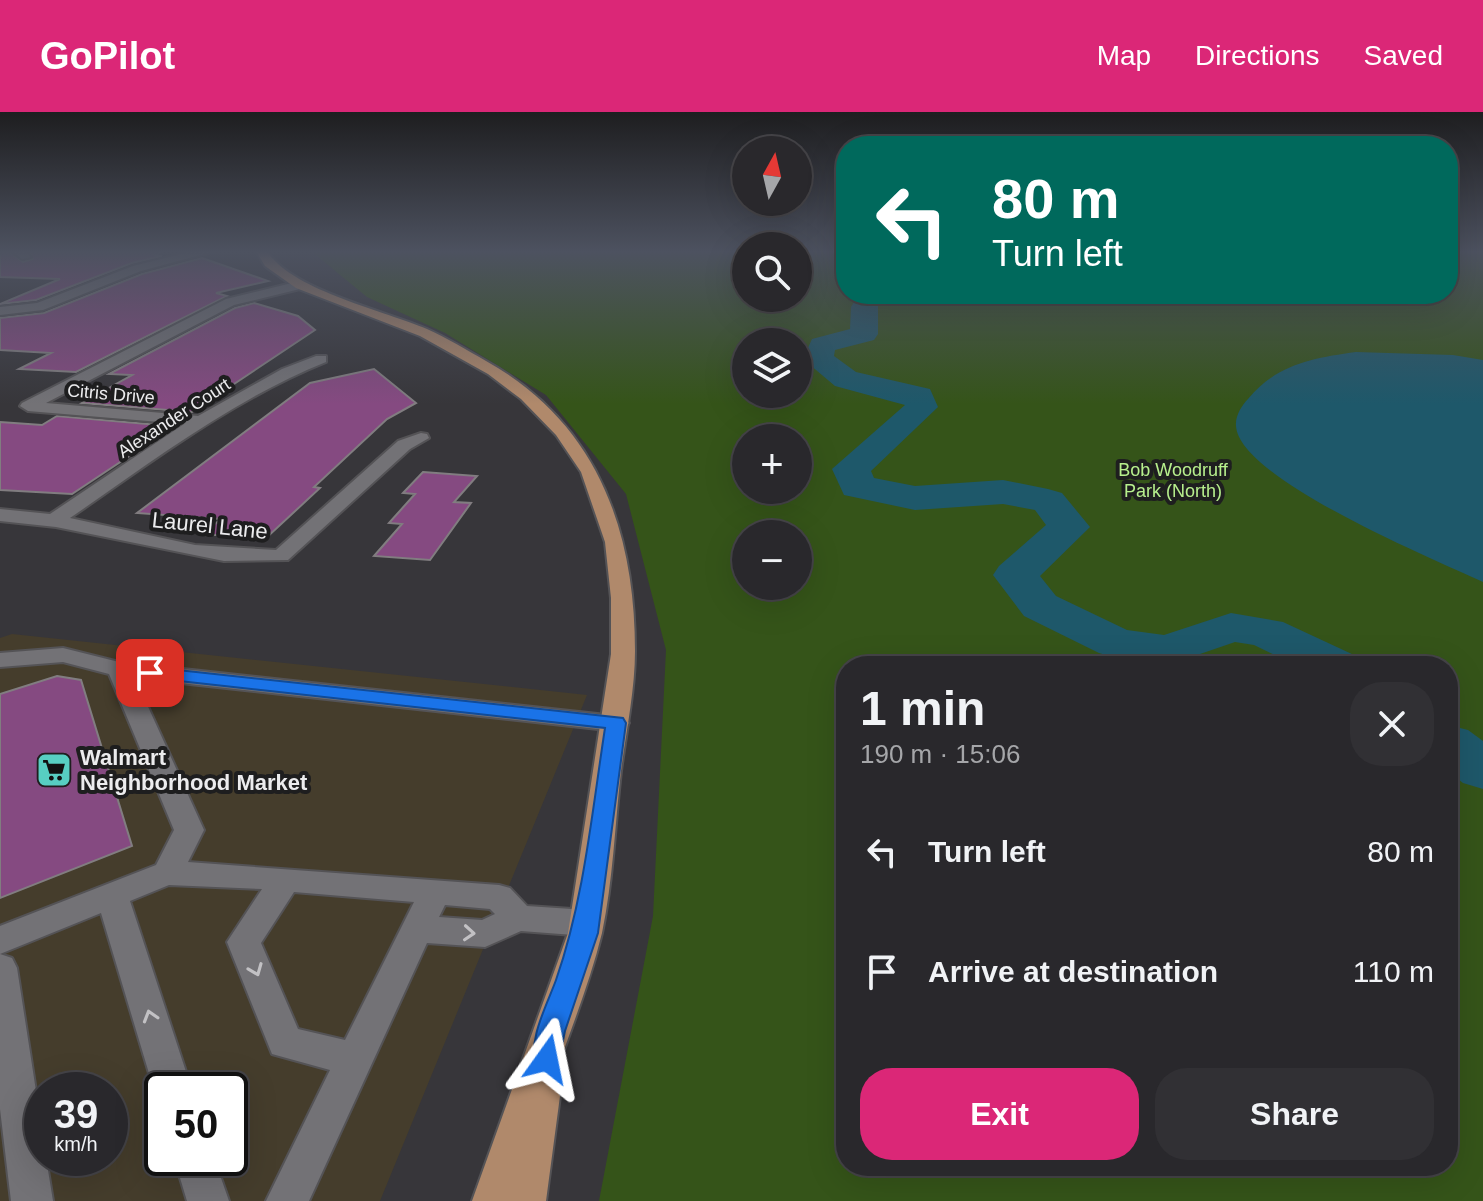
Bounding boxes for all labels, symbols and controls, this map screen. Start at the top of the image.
text: GoPilot [40,35,175,77]
text: Map [1097,40,1151,71]
text: Directions [1195,40,1320,71]
text: Saved [1364,40,1443,71]
north arrow [732,136,812,216]
map controls [732,136,812,600]
text: 80 m [992,167,1120,230]
icon: left [860,168,964,272]
button: search [732,232,812,312]
text: Turn left [992,233,1123,274]
button: layers [732,328,812,408]
street label: Alexander Court [114,374,234,462]
street label: Citris Drive [66,380,156,408]
button: + [732,424,812,504]
park label: Bob Woodruff Park (North) [1118,460,1229,501]
street label: Laurel Lane [151,507,269,544]
button: − [732,520,812,600]
pin [116,639,184,707]
icon: arrive [128,651,172,695]
text: 1 min [860,682,985,735]
button: close [1350,682,1434,766]
text: 190 m · 15:06 [860,739,1020,769]
place label: Walmart Neighborhood Market [80,745,308,795]
supermarket icon: Walmart Neighborhood Market [35,751,73,789]
icon: left [860,830,904,874]
text: Turn left [928,835,1046,868]
text: 80 m [1367,835,1434,868]
one-way arrow [463,924,476,941]
icon: arrive [860,950,904,994]
text: Arrive at destination [928,955,1218,988]
text: 110 m [1353,955,1434,988]
one-way arrow [246,962,263,976]
one-way arrow [143,1009,159,1023]
position arrow [505,1017,589,1101]
button: Exit [860,1068,1139,1160]
button: Share [1155,1068,1434,1160]
speed limit sign: 50 [144,1072,248,1176]
text: 39 [54,1092,98,1136]
text: km/h [54,1133,98,1155]

